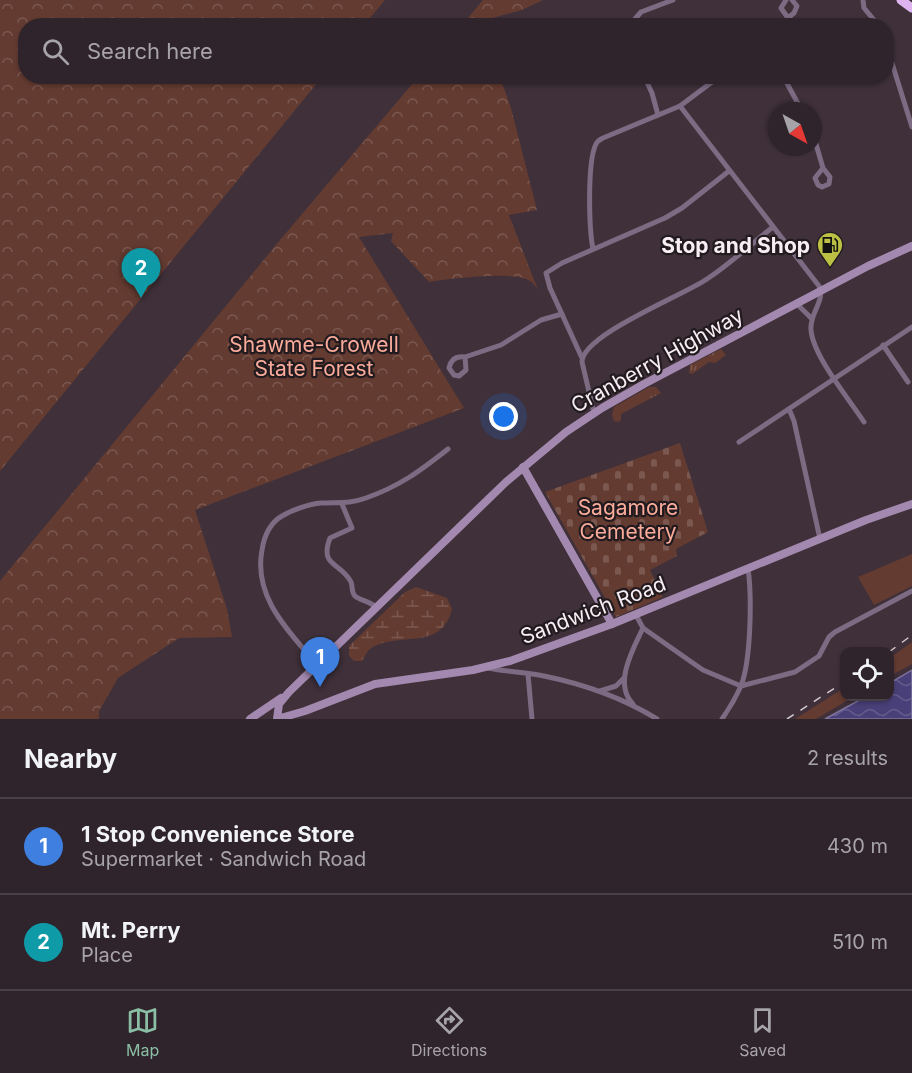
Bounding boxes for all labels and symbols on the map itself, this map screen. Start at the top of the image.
north arrow [768,102,822,156]
fuel station icon: Stop and Shop [815,230,845,268]
place label: Stop and Shop [661,233,810,258]
pin: 2 [122,248,160,298]
street label: Cranberry Highway [566,302,748,418]
park label: Shawme-Crowell State Forest [229,332,399,381]
your location [489,402,518,431]
park label: Sagamore Cemetery [578,495,678,544]
street label: Sandwich Road [517,571,669,649]
pin: 1 [300,638,340,687]

